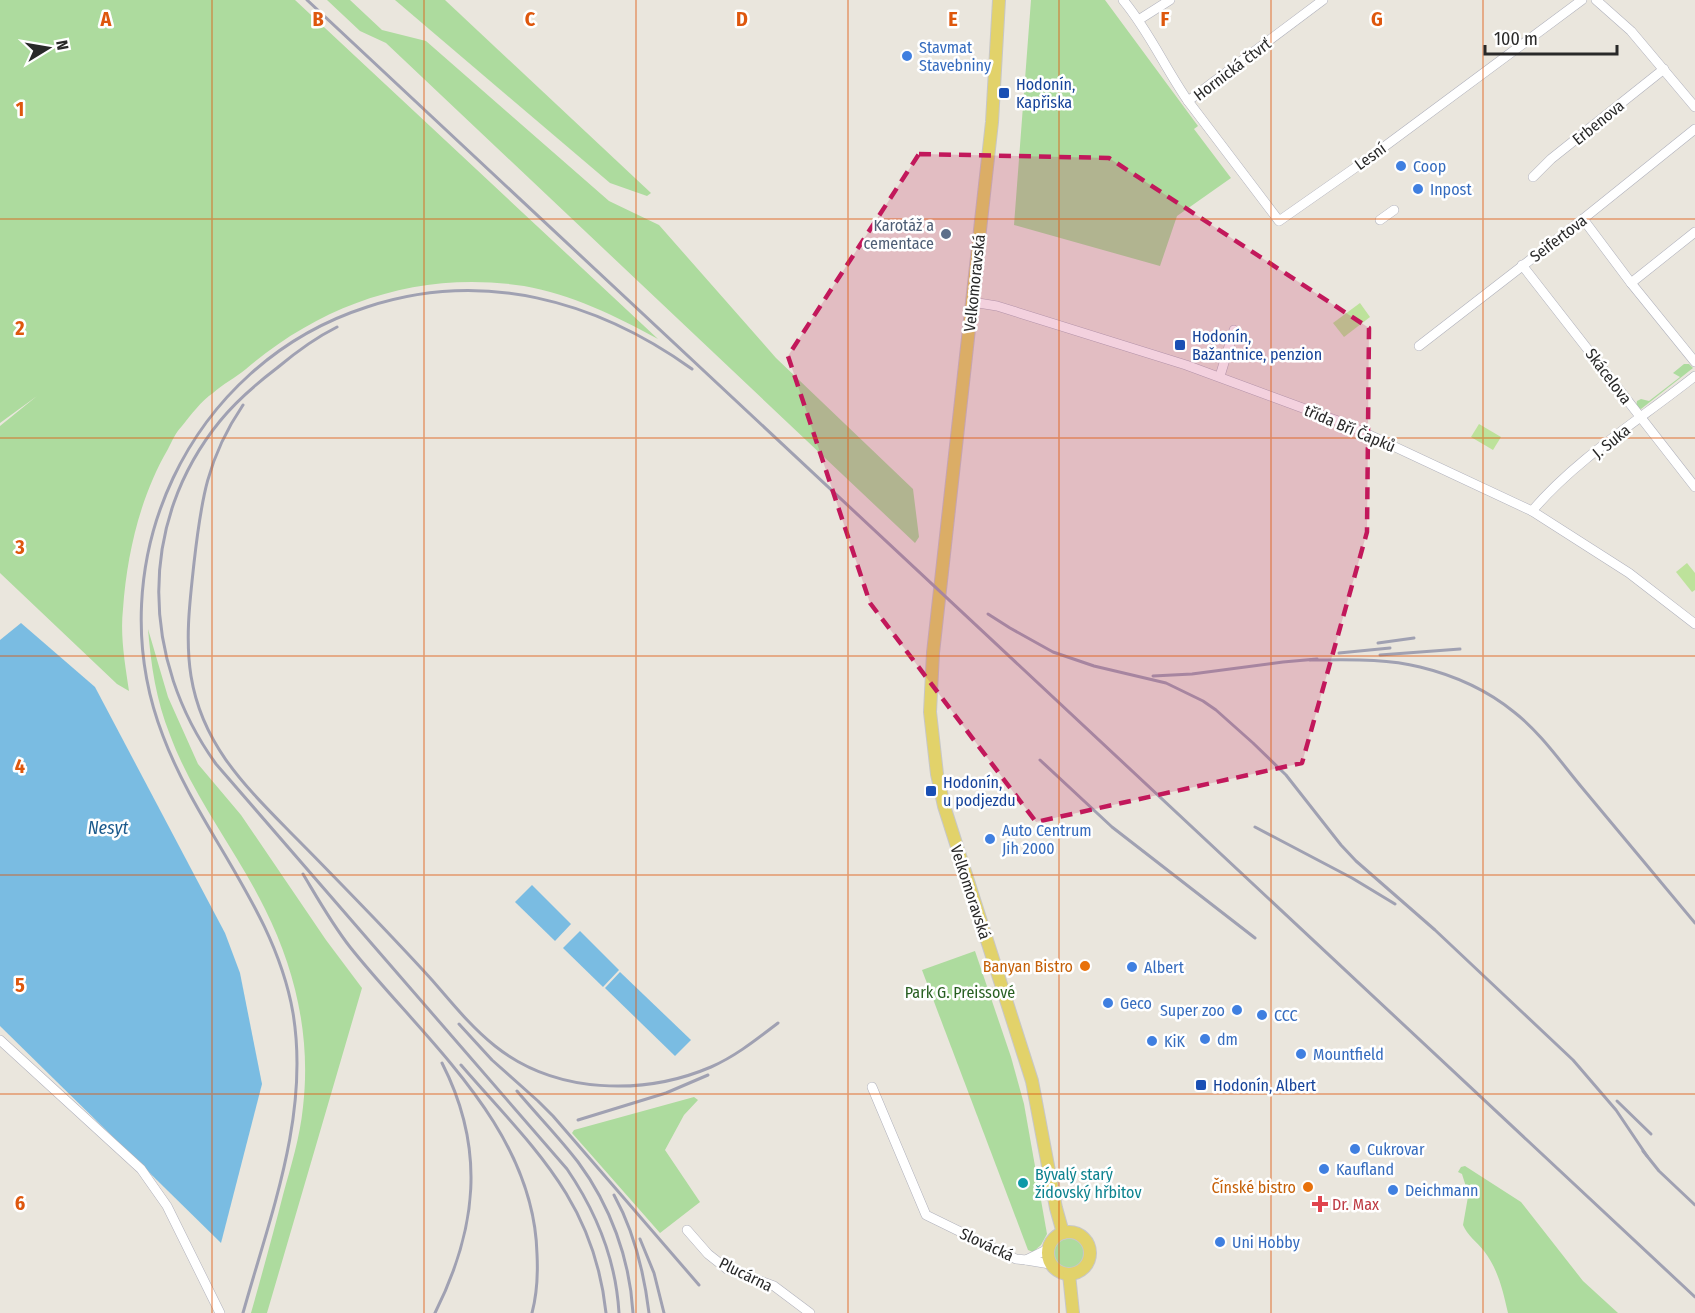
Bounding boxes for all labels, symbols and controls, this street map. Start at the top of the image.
text: A [100,7,113,31]
text: B [312,7,324,31]
text: C [525,7,536,31]
text: D [736,7,748,31]
text: E [948,7,958,31]
text: F [1161,7,1170,31]
text: G [1371,7,1383,31]
north arrow [18,18,78,78]
scale bar [1485,18,1617,56]
text: 100 m [1494,28,1538,50]
street label: Hornická čtvrť [1190,34,1275,105]
place label: Stavmat Stavebniny [919,38,992,75]
text: N [52,39,72,52]
marker: Stavmat Stavebniny [900,49,914,63]
place label: Hodonín, Kapřiska [1016,75,1075,112]
marker: Hodonín, Kapřiska [997,86,1011,100]
street label: Erbenova [1569,96,1628,149]
text: 1 [16,97,24,121]
street label: Lesní [1351,139,1390,174]
place label: Coop [1413,157,1446,176]
marker: Coop [1394,159,1408,173]
place label: Inpost [1430,180,1472,199]
marker: Inpost [1411,182,1425,196]
street label: Seifertova [1526,211,1591,266]
place label: Karotáž a cementace [864,216,934,253]
marker: Karotáž a cementace [939,227,953,241]
street label: Velkomoravská [960,233,989,333]
text: 2 [14,316,25,340]
place label: Hodonín, Bažantnice, penzion [1192,327,1322,364]
marker: Hodonín, Bažantnice, penzion [1173,338,1187,352]
street label: Skácelova [1582,345,1636,408]
street label: třída Bří Čapků [1301,400,1399,456]
street label: J. Suka [1589,420,1634,462]
text: 3 [14,535,25,559]
text: 4 [15,754,25,778]
place label: Hodonín, u podjezdu [943,773,1016,810]
marker: Hodonín, u podjezdu [924,784,938,798]
water label: Nesyt [88,817,128,839]
place label: Auto Centrum Jih 2000 [1002,821,1092,858]
marker: Auto Centrum Jih 2000 [983,832,997,846]
street label: Velkomoravská [946,843,995,942]
place label: Banyan Bistro [983,957,1073,976]
place label: Albert [1144,958,1185,977]
marker: Banyan Bistro [1078,959,1092,973]
marker: Albert [1125,960,1139,974]
text: 5 [15,973,25,997]
park label: Park G. Preissové [905,983,1015,1002]
place label: Geco [1120,994,1152,1013]
marker: Geco [1101,996,1115,1010]
place label: Super zoo [1160,1001,1225,1020]
marker: Super zoo [1230,1003,1244,1017]
place label: CCC [1274,1006,1298,1025]
marker: CCC [1255,1008,1269,1022]
place label: dm [1217,1030,1238,1049]
place label: KiK [1164,1032,1185,1051]
marker: dm [1198,1032,1212,1046]
marker: KiK [1145,1034,1159,1048]
place label: Mountfield [1313,1045,1384,1064]
marker: Mountfield [1294,1047,1308,1061]
place label: Hodonín, Albert [1213,1076,1317,1095]
marker: Hodonín, Albert [1194,1078,1208,1092]
place label: Cukrovar [1367,1140,1425,1159]
marker: Cukrovar [1348,1142,1362,1156]
place label: Kaufland [1336,1160,1394,1179]
marker: Kaufland [1317,1162,1331,1176]
place label: Bývalý starý židovský hřbitov [1035,1165,1142,1202]
marker: Bývalý starý židovský hřbitov [1016,1176,1030,1190]
place label: Čínské bistro [1211,1177,1296,1197]
marker: Čínské bistro [1301,1180,1315,1194]
place label: Deichmann [1405,1181,1479,1200]
marker: Deichmann [1386,1183,1400,1197]
text: 6 [15,1191,25,1215]
place label: Dr. Max [1332,1195,1379,1214]
marker: Dr. Max [1313,1197,1327,1211]
street label: Slovácká [957,1224,1017,1265]
place label: Uni Hobby [1232,1233,1301,1252]
marker: Uni Hobby [1213,1235,1227,1249]
street label: Plucárna [716,1253,776,1296]

